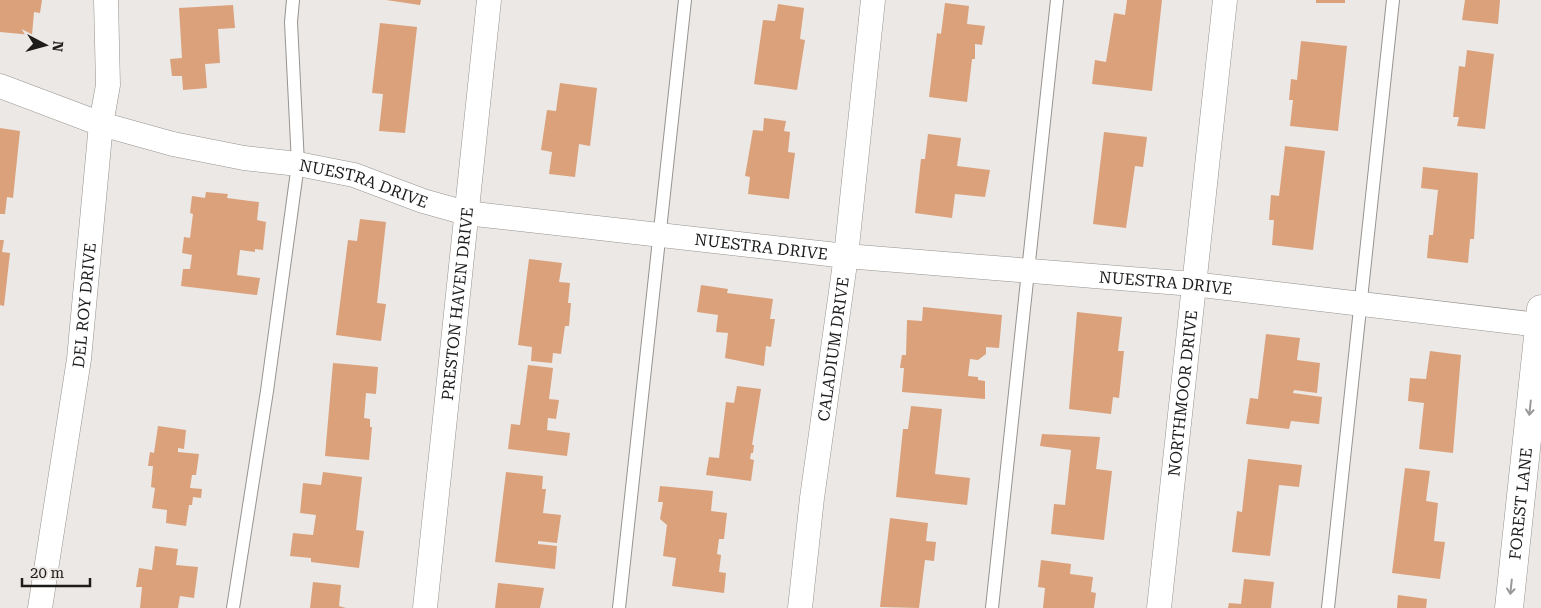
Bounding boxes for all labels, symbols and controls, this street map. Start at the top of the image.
north arrow [20,20,70,70]
text: N [49,40,66,53]
street label: NUESTRA DRIVE [298,155,431,212]
street label: PRESTON HAVEN DRIVE [437,206,477,401]
street label: NUESTRA DRIVE [694,229,829,263]
street label: DEL ROY DRIVE [68,242,99,369]
street label: NUESTRA DRIVE [1098,267,1234,298]
street label: CALADIUM DRIVE [813,276,852,422]
street label: NORTHMOOR DRIVE [1164,309,1201,477]
one-way arrow [1525,400,1535,416]
street label: FOREST LANE [1505,447,1536,561]
scale bar [22,556,90,588]
text: 20 m [30,564,65,582]
one-way arrow [1507,579,1516,595]

